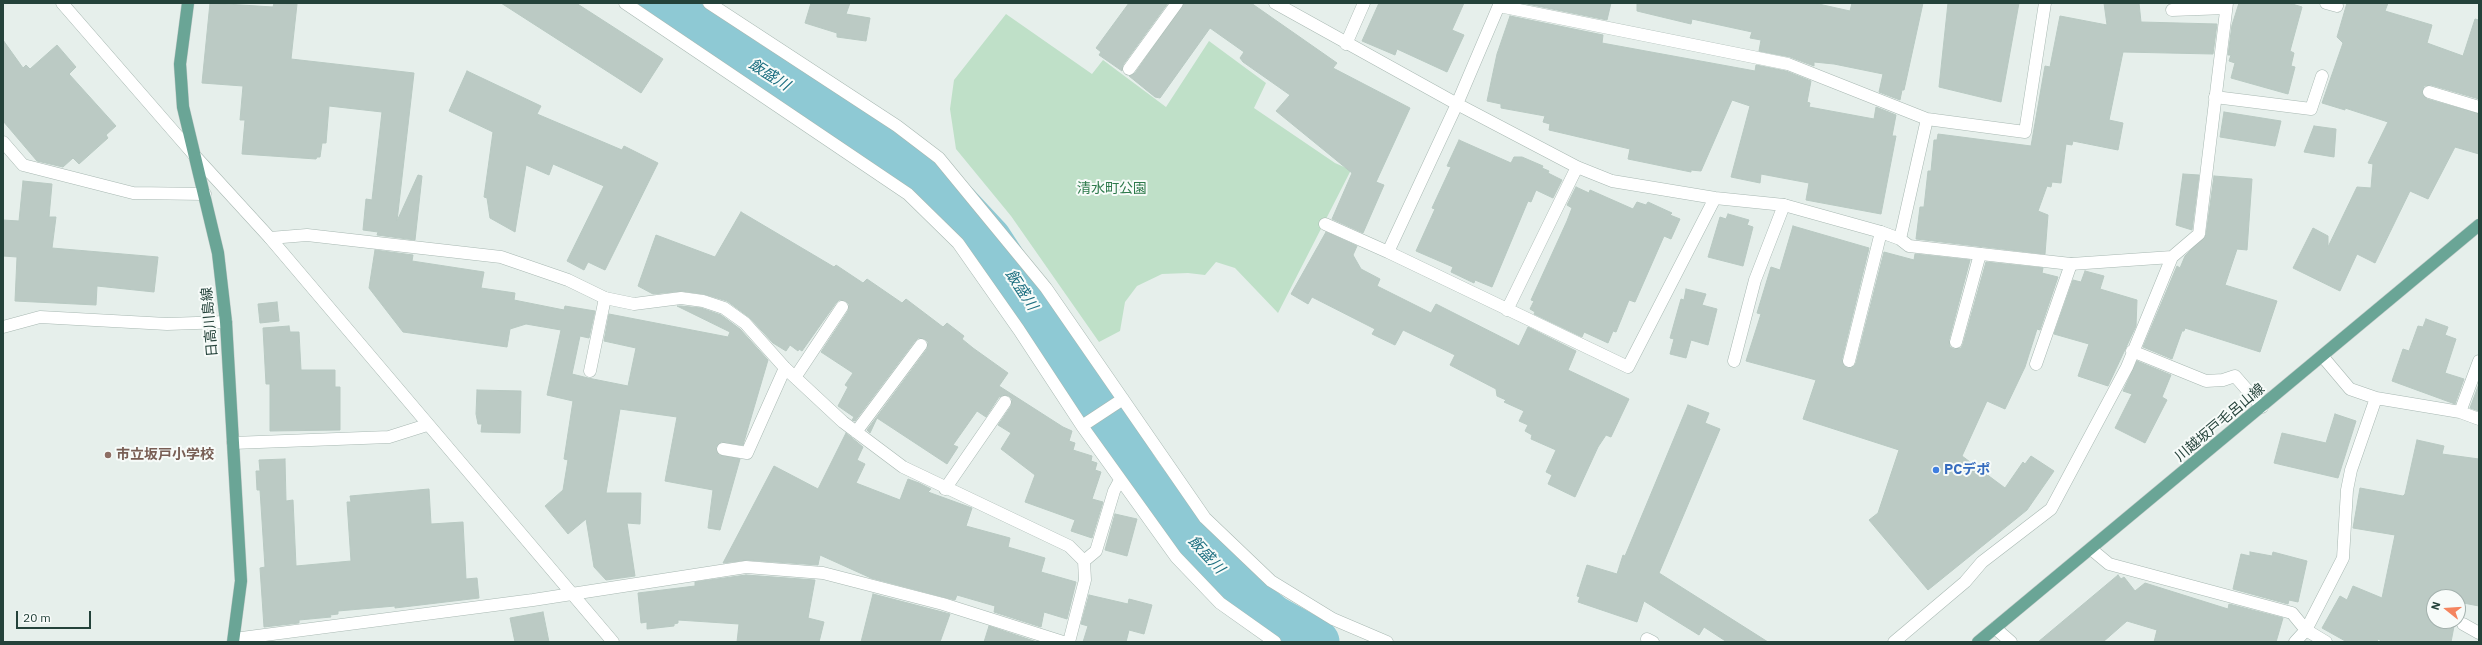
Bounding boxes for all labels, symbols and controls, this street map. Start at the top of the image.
water label: 飯盛川 [745,55,793,95]
park label: 清水町公園 [1077,181,1147,197]
water label: 飯盛川 [1001,266,1041,314]
street label: 日高川島線 [199,286,221,358]
street label: 川越坂戸毛呂山線 [2172,381,2268,465]
place label: 市立坂戸小学校 [116,447,214,463]
marker: 市立坂戸小学校 [103,450,113,460]
place label: PCデポ [1944,462,1990,478]
marker: PCデポ [1931,465,1941,475]
water label: 飯盛川 [1184,532,1228,578]
north arrow [2426,589,2466,629]
text: N [2428,600,2443,612]
scale bar [18,603,93,629]
text: 20 m [23,610,51,625]

